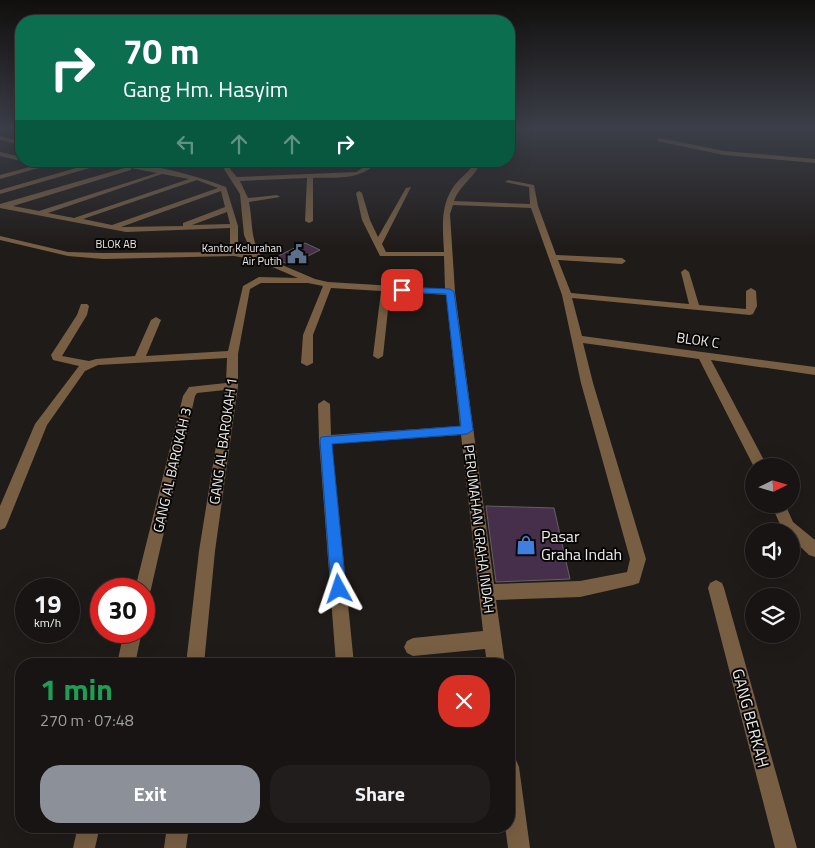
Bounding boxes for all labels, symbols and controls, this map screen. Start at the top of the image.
text: 70 m [123,24,199,78]
icon: right [40,35,105,100]
text: Gang Hm. Hasyim [123,72,288,106]
icon: left [172,130,200,158]
icon: ahead [225,130,253,158]
icon: ahead [278,130,306,158]
icon: right [331,130,359,158]
street label: BLOK AB [95,236,137,252]
place label: Kantor Kelurahan Air Putih [202,240,282,269]
public building icon: Kantor Kelurahan Air Putih [286,243,308,265]
pin [381,269,423,311]
icon: arrive [388,276,416,304]
street label: BLOK C [675,326,721,353]
street label: GANG AL BAROKAH 1 [203,376,242,506]
street label: GANG AL BAROKAH 3 [147,405,196,534]
street label: PERUMAHAN GRAHA INDAH [459,443,500,615]
north arrow [745,458,800,512]
map controls [745,458,800,643]
button: sound [745,523,800,578]
place label: Pasar Graha Indah [541,524,622,566]
shop icon: Pasar Graha Indah [515,534,537,556]
position arrow [312,562,364,614]
speed limit sign: 30 [90,578,155,643]
text: 19 [33,585,62,623]
button: layers [745,588,800,643]
text: km/h [34,613,61,632]
text: 1 min [40,666,113,712]
street label: GANG BERKAH [726,666,776,770]
button: close [438,675,490,727]
text: 270 m · 07:48 [40,708,134,732]
button: Exit [40,765,260,823]
button: Share [270,765,490,823]

